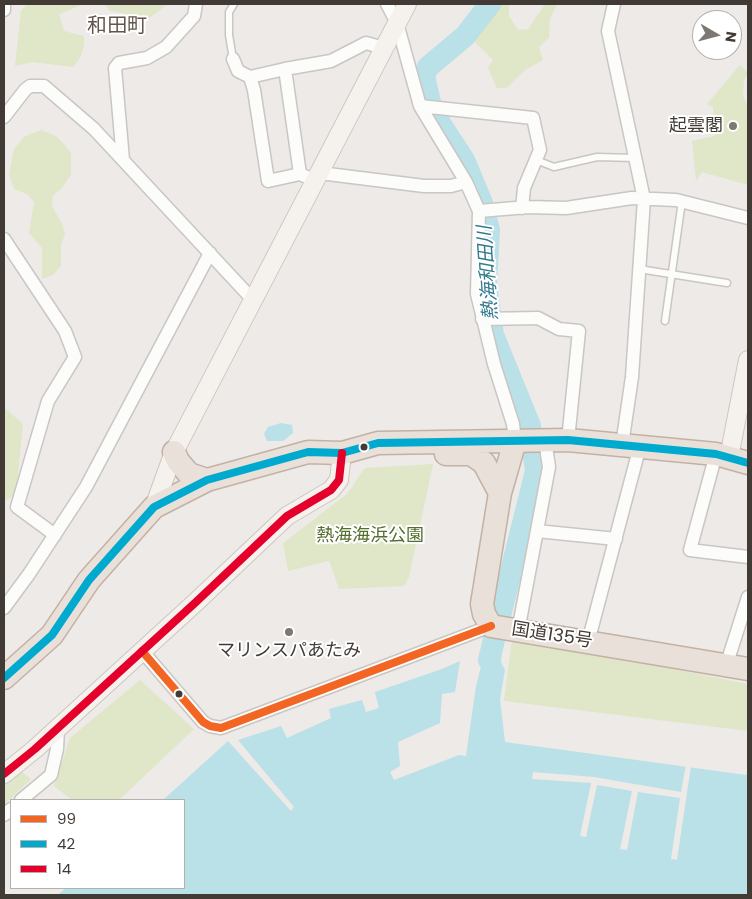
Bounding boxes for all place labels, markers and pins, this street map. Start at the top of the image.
place label: 起雲閣 [669,115,723,137]
marker: 起雲閣 [727,120,739,132]
unlabelled marker [359,442,369,452]
marker: マリンスパあたみ [283,626,295,638]
place label: マリンスパあたみ [217,640,361,662]
unlabelled marker [174,689,184,699]

